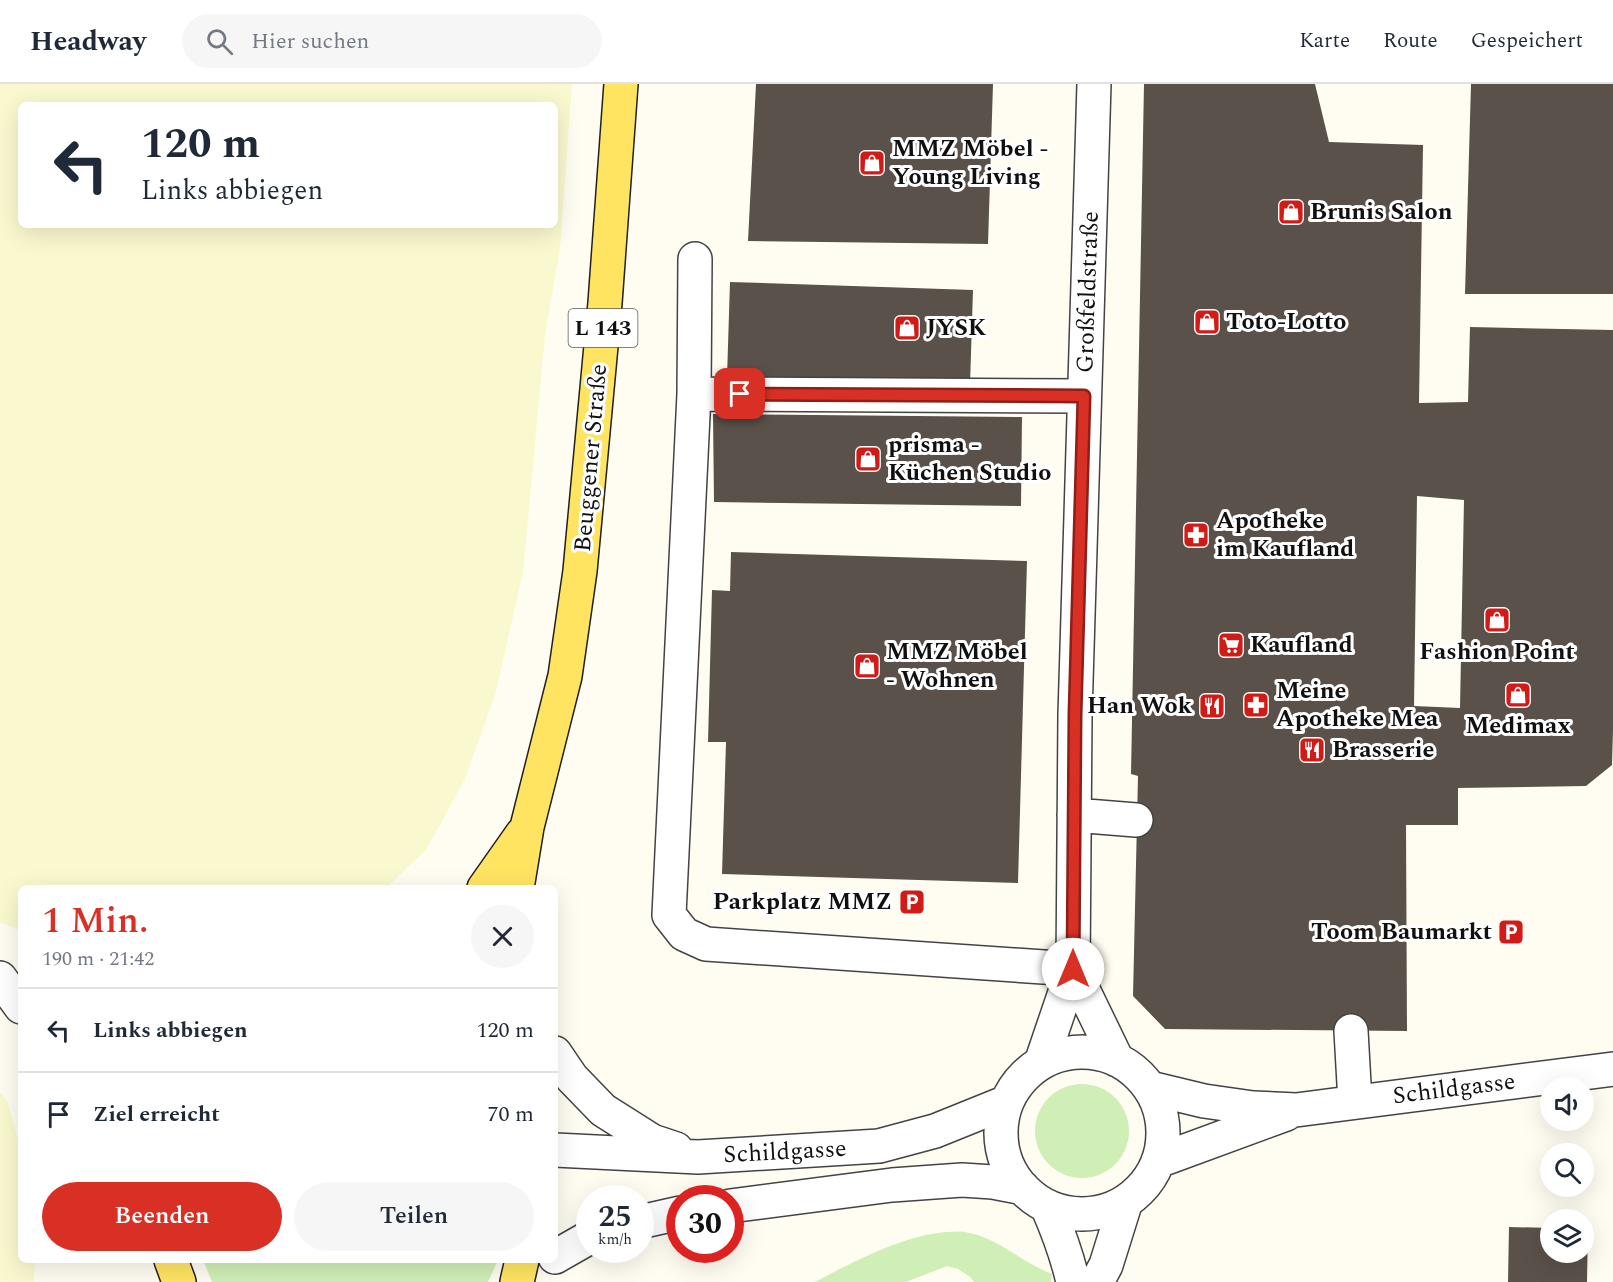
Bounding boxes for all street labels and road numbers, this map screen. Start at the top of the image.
street label: Großfeldstraße [1067,210,1109,374]
road number: L 143 [568,309,638,347]
street label: Beuggener Straße [565,362,617,554]
street label: Schildgasse [1391,1064,1517,1114]
street label: Schildgasse [723,1131,847,1173]

